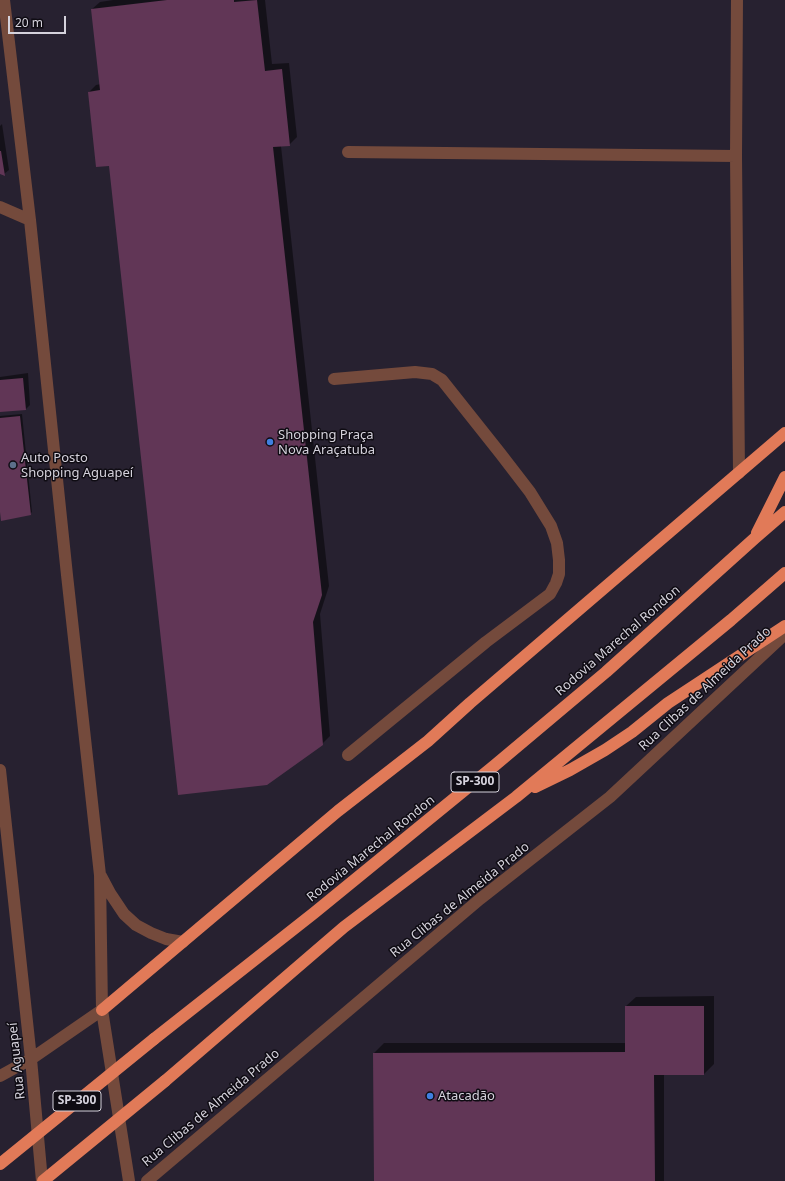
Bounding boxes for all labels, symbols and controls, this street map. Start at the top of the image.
scale bar [10,8,68,34]
text: 20 m [15,14,43,31]
place label: Shopping Praça Nova Araçatuba [278,427,375,458]
marker: Shopping Praça Nova Araçatuba [265,437,275,447]
place label: Auto Posto Shopping Aguapeí [21,450,133,481]
marker: Auto Posto Shopping Aguapeí [8,460,18,470]
street label: Rodovia Marechal Rondon [553,583,683,699]
street label: Rua Clibas de Almeida Prado [636,624,774,754]
road number: SP-300 [451,772,499,792]
street label: Rodovia Marechal Rondon [304,793,438,905]
street label: Rua Clibas de Almeida Prado [387,839,533,961]
street label: Rua Aguapeí [5,1022,29,1100]
street label: Rua Clibas de Almeida Prado [139,1046,283,1170]
place label: Atacadão [438,1088,495,1104]
road number: SP-300 [53,1091,101,1111]
marker: Atacadão [425,1091,435,1101]

